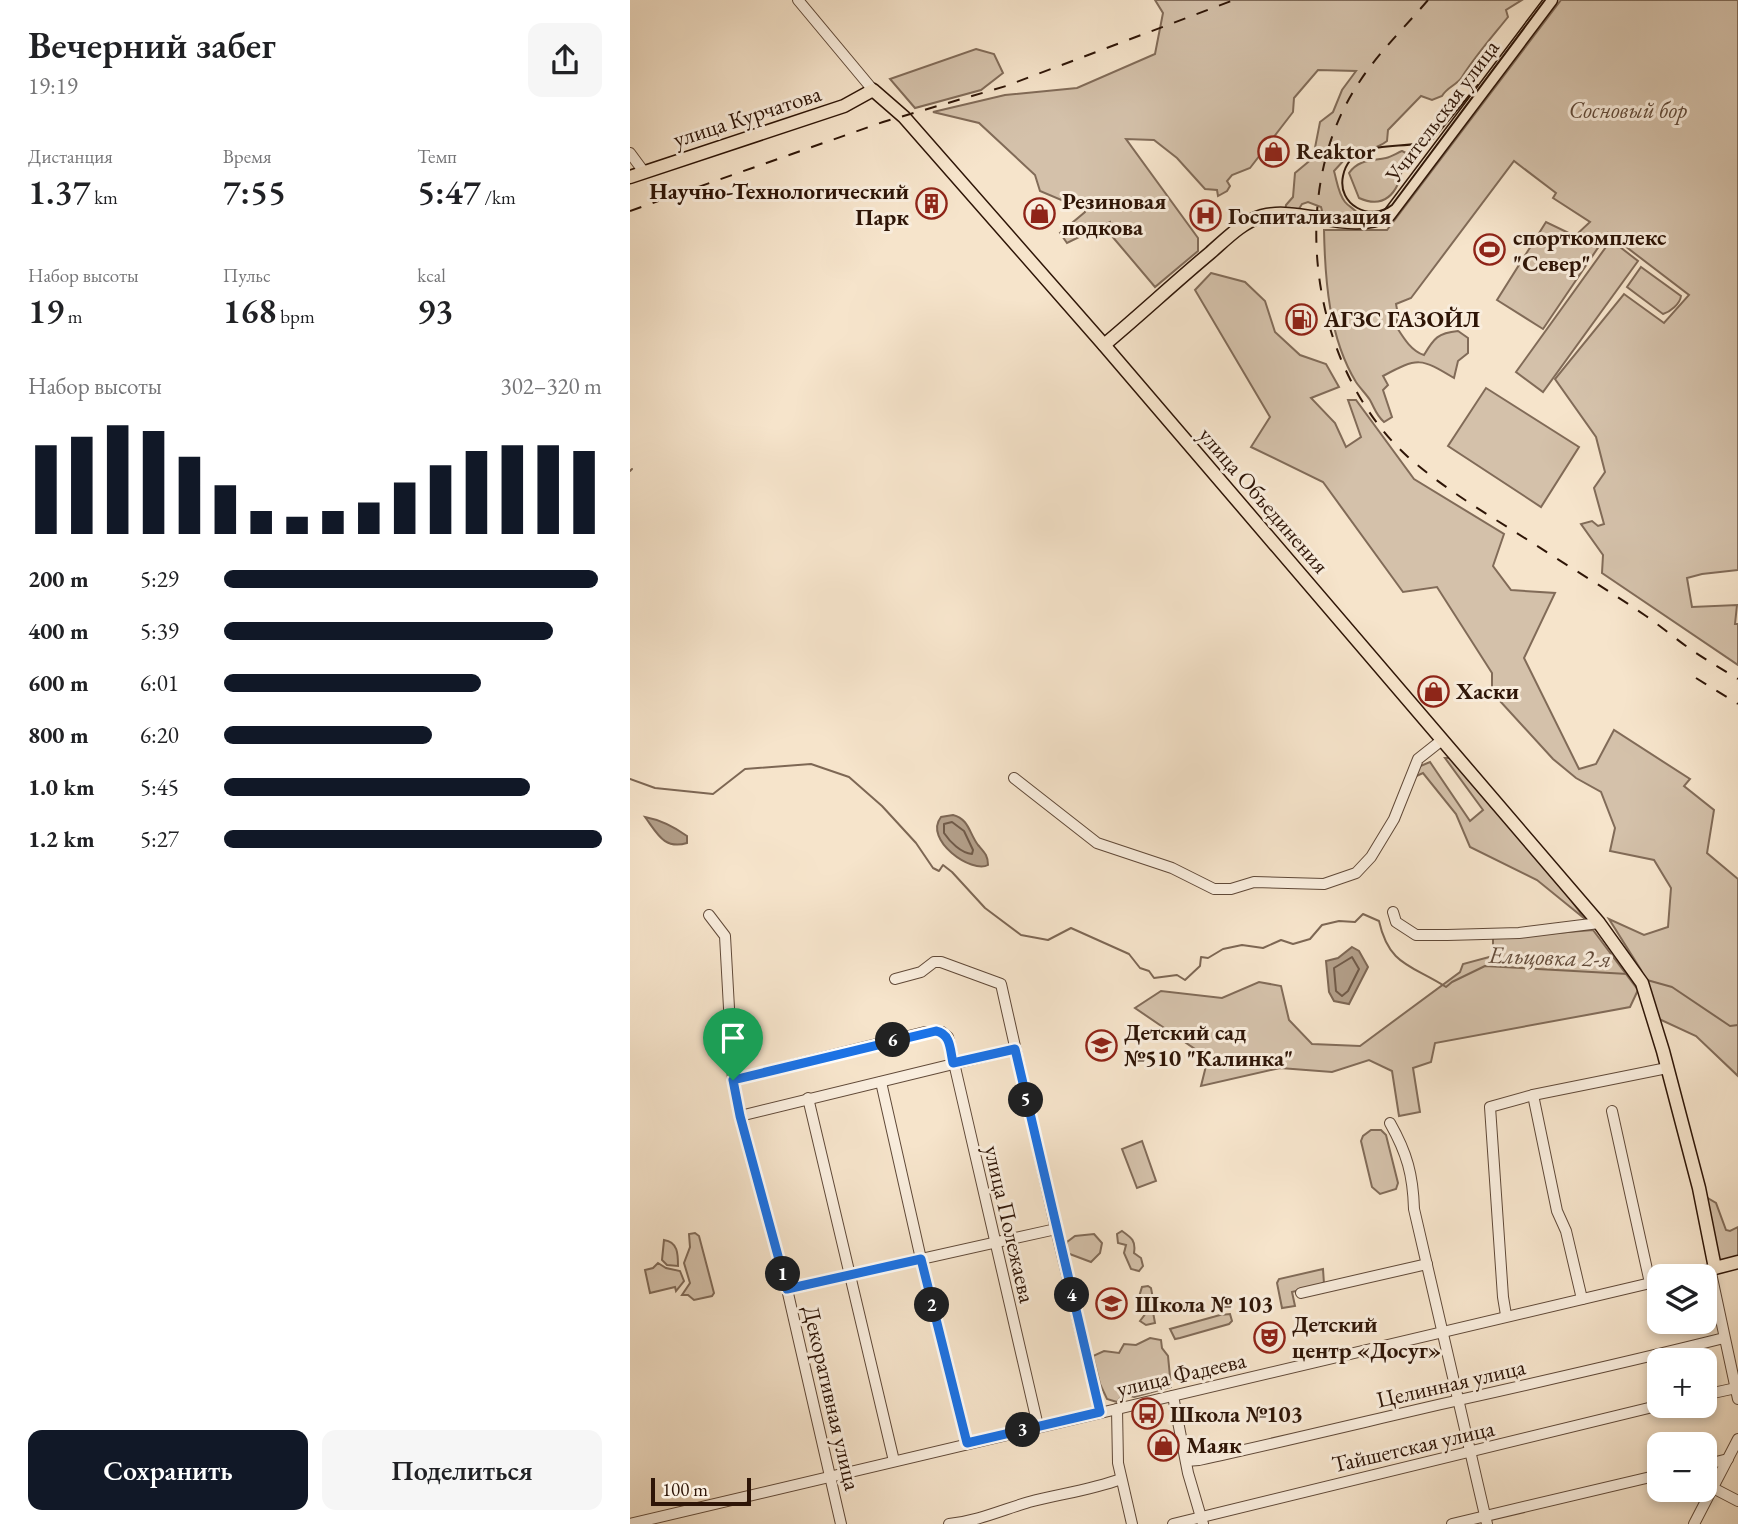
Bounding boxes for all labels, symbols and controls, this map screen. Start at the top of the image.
text: Вечерний забег [28,20,276,69]
button: share [528,23,602,97]
street label: Учительская улица [1378,33,1506,189]
text: 19:19 [28,71,78,101]
street label: улица Курчатова [669,78,826,154]
park label: Сосновый бор [1569,95,1687,125]
shop icon: Reaktor [1256,134,1290,168]
place label: Reaktor [1296,136,1376,166]
text: Дистанция [28,144,113,169]
text: Время [223,144,271,169]
text: Темп [417,144,457,169]
text: 1.37 [28,169,90,214]
text: 7:55 [223,169,286,214]
text: 5:47 [417,169,481,214]
place label: Научно-Технологический Парк [649,176,909,232]
text: km [90,185,118,210]
text: /km [481,185,516,210]
place label: Резиновая подкова [1062,186,1166,242]
building icon: Научно-Технологический Парк [915,187,949,221]
shop icon: Резиновая подкова [1022,197,1056,231]
hospital icon: Госпитализация [1188,199,1222,233]
place label: Госпитализация [1228,201,1391,231]
place label: спорткомплекс "Север" [1513,222,1667,278]
sports icon: спорткомплекс "Север" [1473,233,1507,267]
text: Набор высоты [28,263,139,288]
text: Пульс [223,263,271,288]
text: kcal [417,263,446,288]
text: 19 [28,288,64,333]
text: 168 [223,288,277,333]
text: 93 [417,288,453,333]
fuel station icon: АГЗС ГАЗОЙЛ [1284,302,1318,336]
text: m [64,304,83,329]
text: bpm [277,304,315,329]
place label: АГЗС ГАЗОЙЛ [1323,304,1480,334]
text: Набор высоты [28,371,162,401]
text: 302–320 m [501,371,602,401]
street label: улица Объединения [1192,420,1336,580]
text: 200 m [28,564,89,594]
text: 5:29 [140,564,179,594]
text: 400 m [28,616,89,646]
text: 5:39 [140,616,179,646]
text: 600 m [28,668,89,698]
text: 6:01 [140,668,179,698]
shop icon: Хаски [1416,674,1450,708]
place label: Хаски [1455,676,1519,706]
text: 800 m [28,720,89,750]
text: 6:20 [140,720,179,750]
text: 1.0 km [28,772,95,802]
text: 5:45 [140,772,179,802]
text: 1.2 km [28,824,95,854]
text: 5:27 [140,824,179,854]
water label: Ельцовка 2-я [1487,939,1612,974]
pin [703,1008,763,1080]
place label: Детский сад №510 "Калинка" [1124,1017,1293,1073]
icon: arrive [714,1019,752,1057]
pin: 6 [876,1023,910,1058]
text: 6 [887,1027,898,1052]
school or university icon: Детский сад №510 "Калинка" [1084,1028,1118,1062]
pin: 5 [1008,1082,1044,1118]
text: 5 [1020,1087,1031,1112]
street label: улица Полежаева [977,1142,1043,1306]
pin: 1 [766,1256,800,1292]
text: 1 [777,1261,788,1286]
map controls [1647,1264,1717,1502]
button: layers [1647,1264,1717,1334]
pin: 4 [1054,1278,1090,1312]
text: 4 [1066,1282,1077,1307]
school or university icon: Школа № 103 [1095,1287,1129,1321]
pin: 2 [914,1288,950,1322]
place label: Школа № 103 [1135,1289,1273,1319]
text: 2 [926,1292,937,1317]
street label: Декоративная улица [796,1303,868,1494]
place label: Детский центр «Досуг» [1292,1309,1441,1365]
theatre icon: Детский центр «Досуг» [1252,1320,1286,1354]
street label: улица Фадеева [1113,1344,1250,1403]
button: + [1647,1348,1717,1418]
street label: Целинная улица [1374,1351,1529,1415]
bus stop icon: Школа №103 [1130,1397,1164,1431]
place label: Школа №103 [1170,1399,1303,1429]
pin: 3 [1006,1412,1040,1448]
street label: Тайшетская улица [1329,1413,1498,1479]
text: 3 [1017,1417,1028,1442]
shop icon: Маяк [1146,1428,1180,1462]
button: Сохранить [28,1430,308,1510]
button: Поделиться [322,1430,602,1510]
place label: Маяк [1186,1430,1242,1460]
button: − [1647,1432,1717,1502]
scale bar [651,1475,751,1507]
text: 100 m [662,1477,708,1502]

